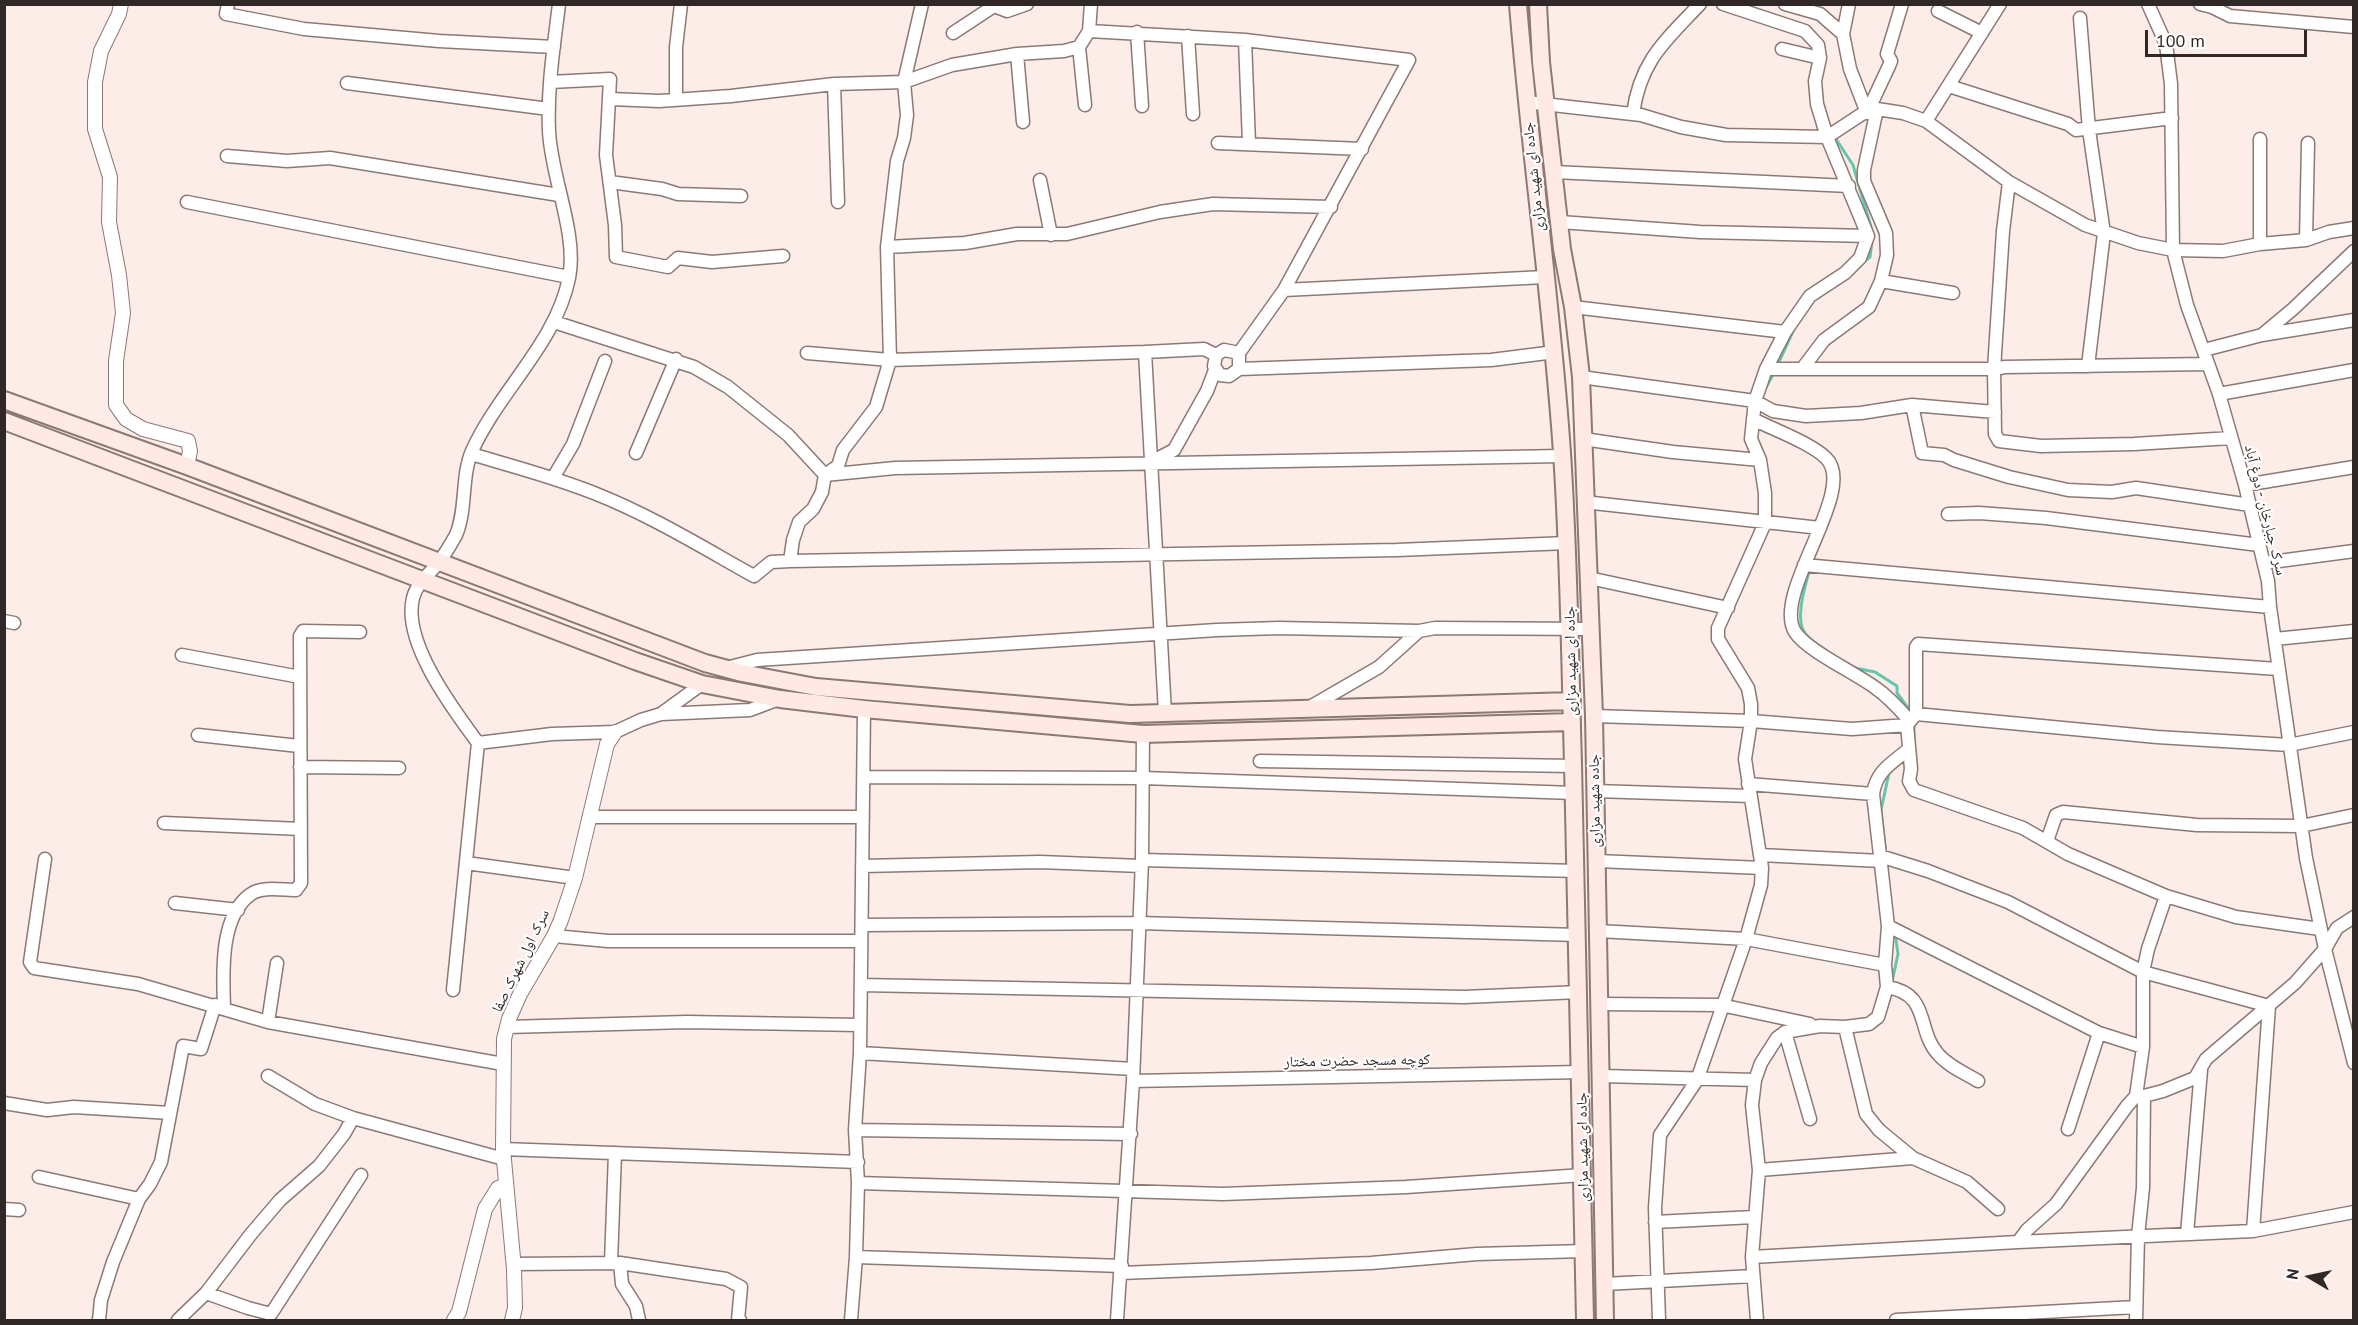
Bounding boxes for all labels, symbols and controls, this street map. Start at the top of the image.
scale bar [2148,18,2310,56]
text: 100 m [2156,29,2205,52]
street label: جاده ای شهید مزاری [1519,121,1549,233]
street label: سرک جبارخان - دوغ آباد [2240,443,2290,577]
street label: جاده ای شهید مزاری [1561,606,1581,716]
street label: جاده شهید مزاری [1585,754,1605,848]
street label: سرک اول شهرک صفا [488,907,554,1015]
street label: کوچه مسجد حضرت مختار [1284,1051,1430,1071]
street label: جاده ای شهید مزاری [1573,1092,1593,1202]
north arrow [2280,1247,2340,1307]
text: N [2282,1267,2303,1281]

